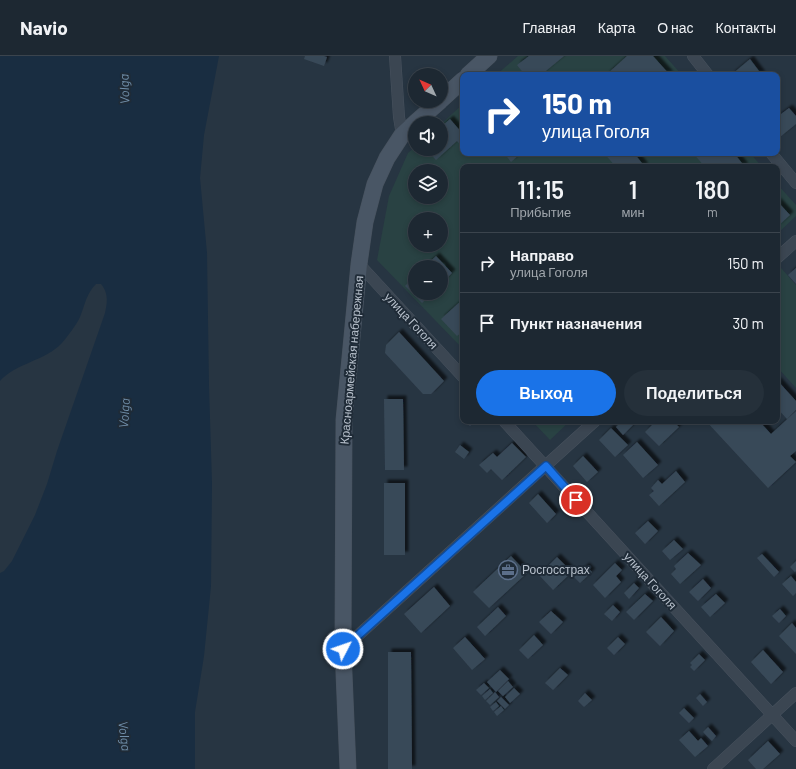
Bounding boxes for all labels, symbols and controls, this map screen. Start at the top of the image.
text: Navio [20,16,68,39]
text: Главная [523,19,576,36]
text: Карта [598,19,635,36]
text: О нас [657,19,694,36]
text: Контакты [716,19,776,36]
north arrow [408,68,448,108]
map controls [408,68,448,300]
water label: Volga [115,74,133,104]
text: 150 m [542,86,612,120]
icon: right [476,88,528,140]
button: sound [408,116,448,156]
text: улица Гоголя [542,120,650,142]
button: layers [408,164,448,204]
text: 11:15 [517,175,564,204]
text: 1 [629,175,637,204]
text: 180 [695,175,730,204]
text: Прибытие [510,204,571,220]
text: мин [621,204,645,220]
text: m [707,204,718,220]
button: + [408,212,448,252]
text: Направо [510,246,574,264]
icon: right [476,252,498,274]
text: 150 m [727,254,764,272]
button: − [408,260,448,300]
text: улица Гоголя [510,264,588,280]
street label: Красноармейская набережная [337,275,366,445]
street label: улица Гоголя [381,289,441,352]
icon: arrive [476,312,498,334]
text: Пункт назначения [510,314,642,332]
text: 30 m [732,314,764,332]
button: Выход [476,370,616,416]
button: Поделиться [624,370,764,416]
water label: Volga [115,397,133,429]
pin [559,483,593,517]
icon: arrive [565,489,587,511]
street label: улица Гоголя [621,549,680,612]
office icon: Росгосстрах [497,559,519,581]
place label: Росгосстрах [522,562,590,577]
position arrow [322,628,364,670]
water label: Volga [115,720,135,752]

